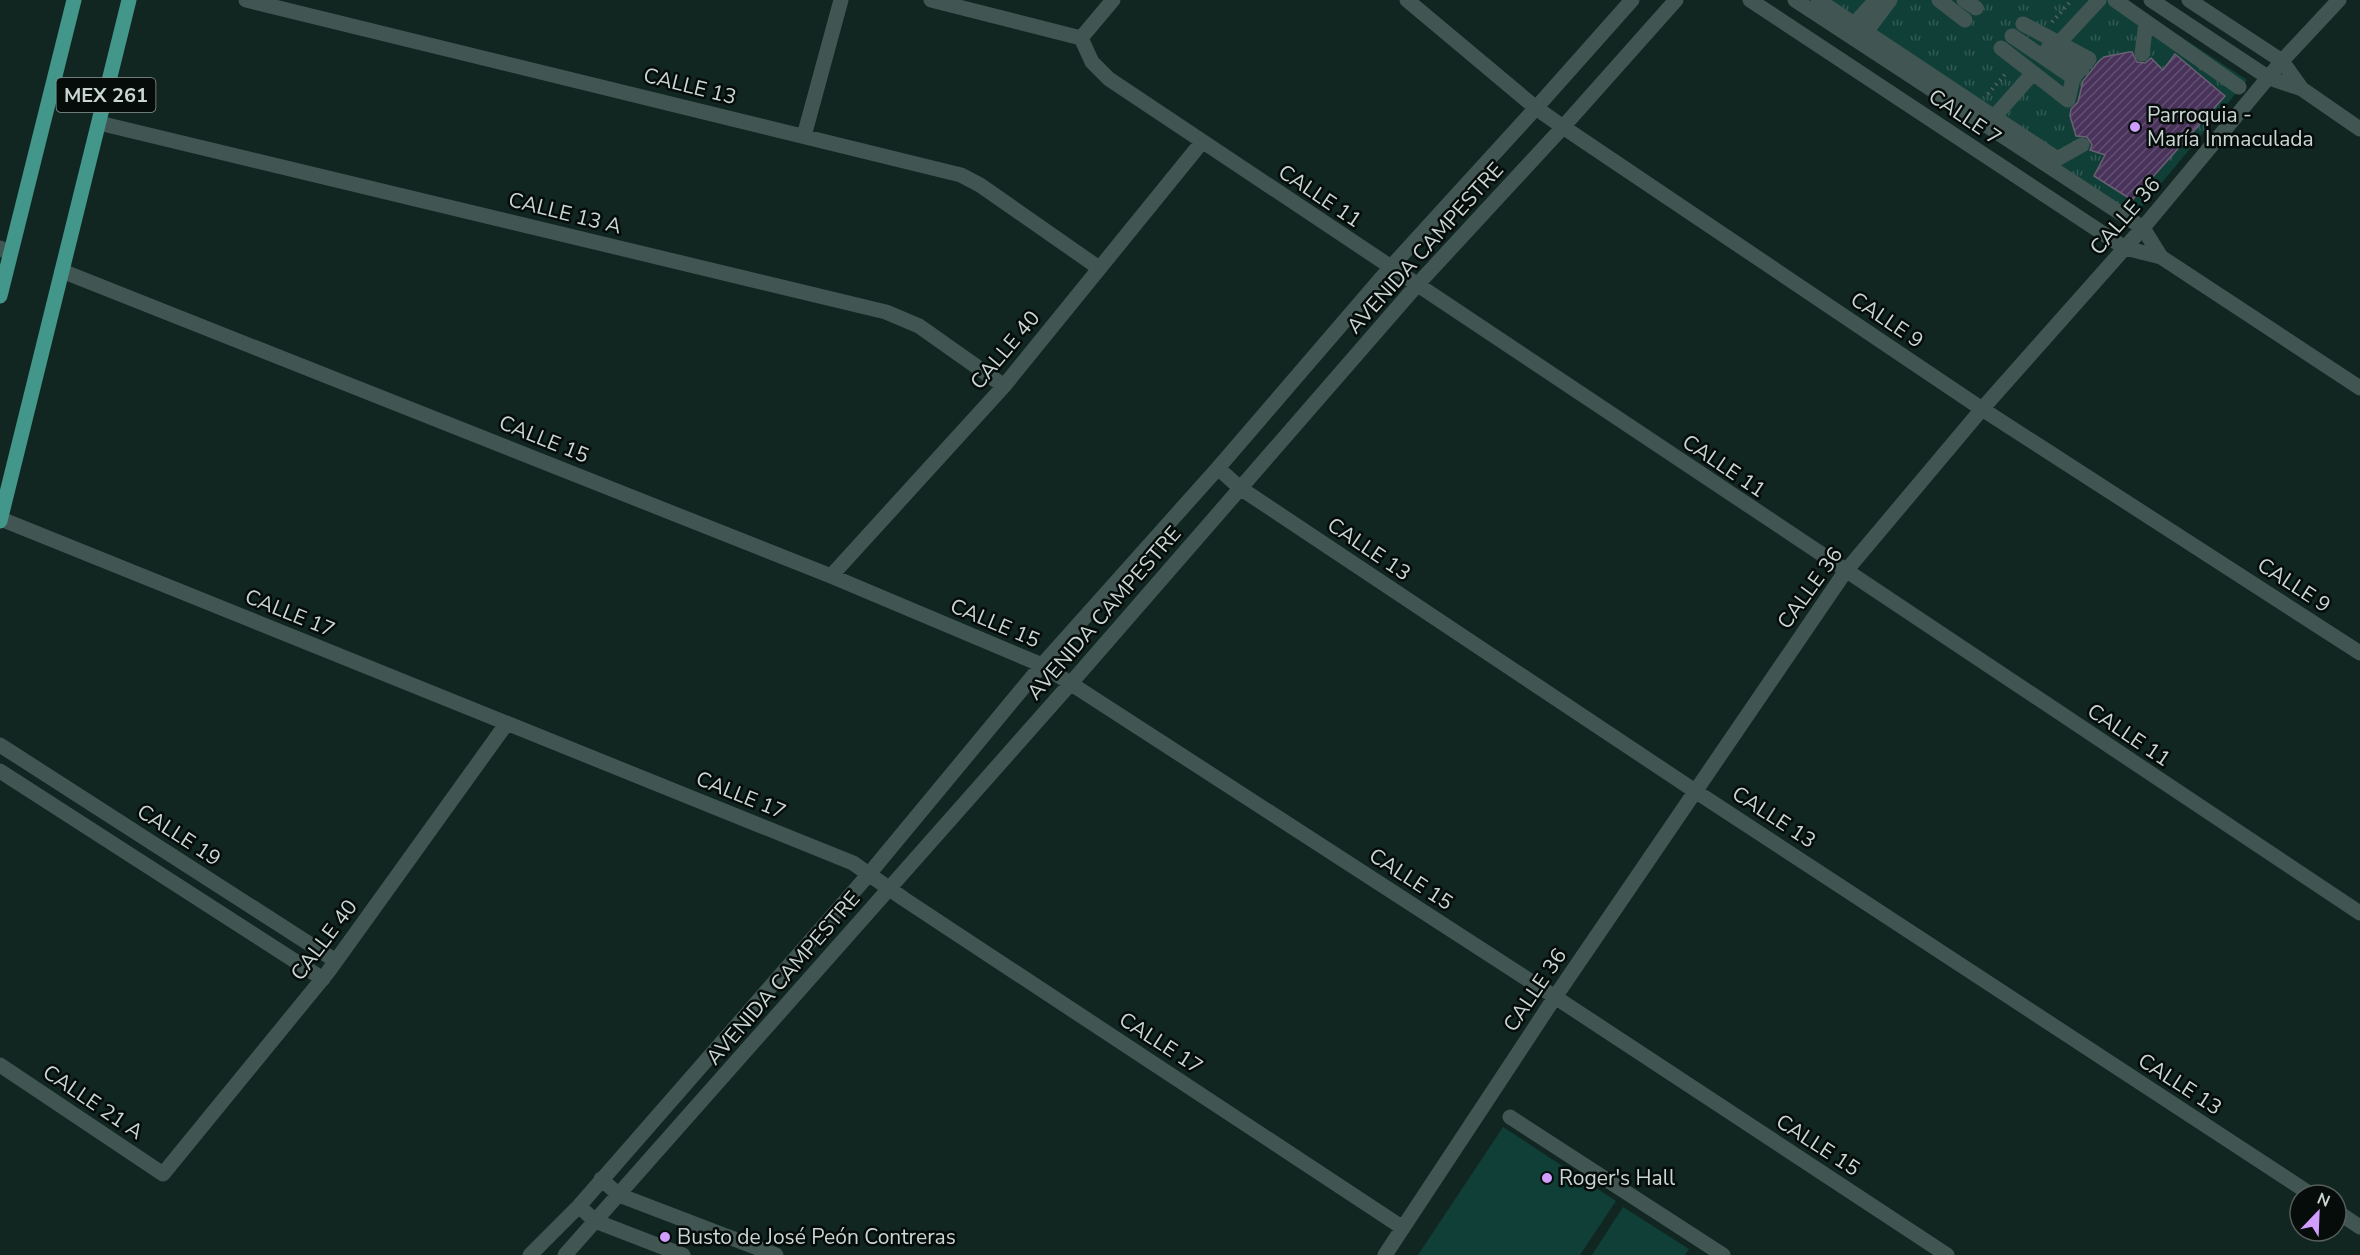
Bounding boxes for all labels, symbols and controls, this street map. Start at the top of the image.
street label: CALLE 13 [641,61,739,111]
road number: MEX 261 [57,78,156,112]
street label: CALLE 7 [1923,82,2007,152]
place label: Parroquia - María Inmaculada [2147,101,2314,153]
marker: Parroquia - María Inmaculada [2128,120,2142,134]
street label: AVENIDA CAMPESTRE [1340,156,1510,340]
street label: CALLE 11 [1273,158,1367,234]
street label: CALLE 36 [2083,171,2167,261]
street label: CALLE 13 A [506,185,624,241]
street label: CALLE 9 [1845,285,1929,355]
street label: CALLE 40 [964,305,1046,395]
street label: CALLE 15 [495,408,593,470]
street label: CALLE 11 [1677,428,1771,504]
street label: CALLE 13 [1322,511,1416,587]
street label: AVENIDA CAMPESTRE [1021,520,1187,706]
street label: CALLE 36 [1771,541,1849,635]
street label: CALLE 9 [2252,551,2336,619]
street label: CALLE 17 [241,582,339,644]
street label: CALLE 15 [946,592,1044,654]
street label: CALLE 11 [2082,697,2176,773]
street label: CALLE 17 [692,764,790,826]
street label: CALLE 13 [1727,779,1821,855]
street label: CALLE 19 [132,797,226,873]
street label: CALLE 15 [1364,841,1458,917]
street label: AVENIDA CAMPESTRE [700,885,866,1071]
street label: CALLE 40 [284,894,364,986]
street label: CALLE 36 [1497,943,1573,1037]
street label: CALLE 17 [1114,1005,1208,1081]
street label: CALLE 13 [2133,1046,2227,1122]
street label: CALLE 21 A [37,1058,149,1146]
street label: CALLE 15 [1771,1107,1865,1183]
place label: Roger's Hall [1559,1164,1676,1192]
marker: Roger's Hall [1540,1171,1554,1185]
north arrow [2288,1183,2348,1243]
text: N [2314,1188,2333,1213]
place label: Busto de José Peón Contreras [677,1223,956,1251]
marker: Busto de José Peón Contreras [658,1230,672,1244]

